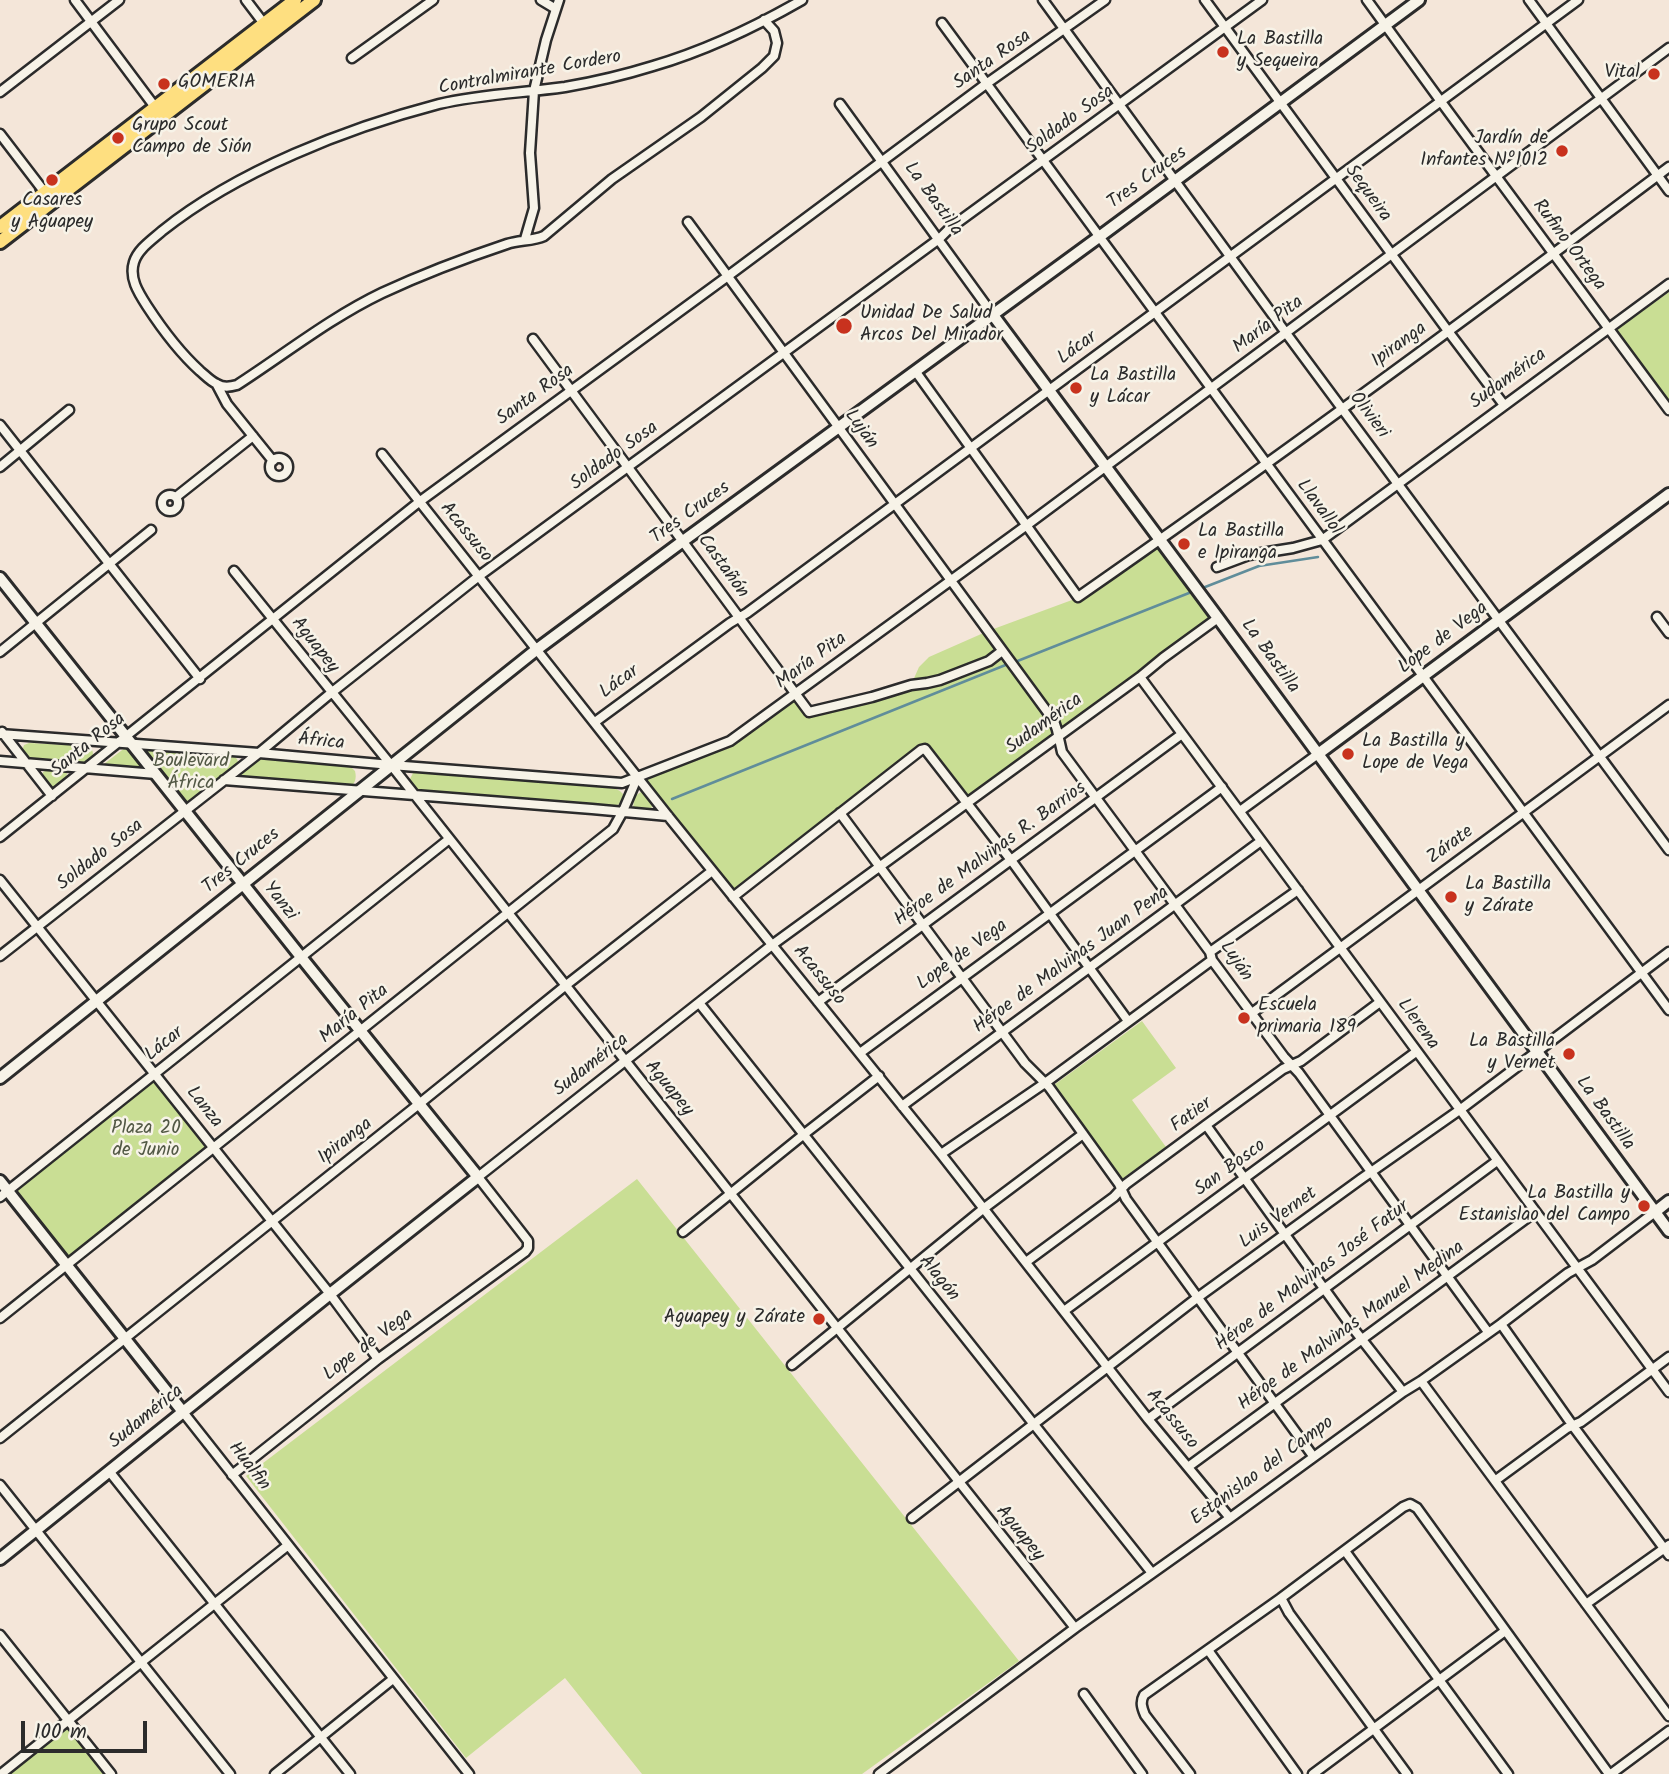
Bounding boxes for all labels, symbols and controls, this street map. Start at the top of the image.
street label: Santa Rosa [950,26,1036,96]
place label: La Bastilla y Sequeira [1237,30,1323,74]
marker: La Bastilla y Sequeira [1215,44,1231,60]
street label: Contralmirante Cordero [437,47,623,101]
place label: Vital [1604,63,1640,85]
marker: Vital [1646,66,1662,82]
place label: GOMERIA [178,73,256,95]
marker: GOMERIA [156,76,172,92]
street label: Soldado Sosa [1023,81,1119,161]
place label: Grupo Scout Campo de Sión [132,116,252,160]
place label: Jardín de Infantes Nº1012 [1420,129,1548,173]
marker: Grupo Scout Campo de Sión [110,130,126,146]
street label: Tres Cruces [1104,143,1192,215]
marker: Jardín de Infantes Nº1012 [1554,143,1570,159]
street label: La Bastilla [897,158,967,242]
street label: Sequeira [1339,161,1395,227]
marker: Casares y Aguapey [44,172,60,188]
place label: Casares y Aguapey [11,191,93,235]
street label: Rufino Ortega [1526,196,1610,296]
street label: María Pita [1229,292,1309,360]
place label: Unidad De Salud Arcos Del Mirador [860,304,1003,348]
marker: Unidad De Salud Arcos Del Mirador [834,316,854,336]
street label: Ipiranga [1368,318,1432,374]
street label: Lácar [1054,327,1102,371]
street label: Sudamérica [1466,345,1552,415]
street label: Santa Rosa [493,360,579,432]
place label: La Bastilla y Lácar [1090,366,1176,410]
marker: La Bastilla y Lácar [1068,380,1084,396]
street label: Olivieri [1343,388,1393,444]
street label: Luján [838,406,882,454]
street label: Soldado Sosa [567,417,663,497]
street label: Llavallol [1290,476,1346,540]
street label: Tres Cruces [647,478,735,550]
street label: Acassuso [434,498,496,568]
place label: La Bastilla e Ipiranga [1198,522,1284,566]
street label: Castañón [691,531,753,603]
marker: La Bastilla e Ipiranga [1176,536,1192,552]
street label: Lope de Vega [1395,598,1493,680]
street label: Aguapey [285,613,343,679]
street label: La Bastilla [1234,615,1304,699]
street label: María Pita [772,629,852,695]
street label: Lácar [596,661,644,705]
street label: Sudamérica [1002,690,1088,760]
street label: Santa Rosa [47,709,131,783]
street label: África [297,730,345,756]
place label: La Bastilla y Lope de Vega [1362,732,1468,776]
marker: La Bastilla y Lope de Vega [1340,746,1356,762]
park label: Boulevard África [153,752,229,796]
street label: Héroe de Malvinas R. Barrios [891,778,1091,932]
street label: Soldado Sosa [53,815,149,897]
street label: Zárate [1423,822,1479,870]
street label: Tres Cruces [199,824,285,900]
place label: La Bastilla y Zárate [1465,875,1551,919]
street label: Yanzi [257,878,301,926]
street label: Héroe de Malvinas Juan Pena [970,882,1174,1040]
marker: La Bastilla y Zárate [1443,889,1459,905]
street label: Lope de Vega [913,915,1013,997]
street label: Luján [1213,938,1257,986]
street label: Acassuso [787,941,849,1011]
street label: María Pita [316,980,394,1050]
street label: Llerena [1391,995,1443,1055]
place label: Escuela primaria 189 [1258,996,1356,1040]
marker: Escuela primaria 189 [1236,1010,1252,1026]
street label: Lácar [141,1023,189,1067]
street label: Sudamérica [550,1030,634,1102]
place label: La Bastilla y Vernet [1469,1032,1555,1076]
marker: La Bastilla y Vernet [1561,1046,1577,1062]
street label: Aguapey [639,1057,697,1121]
street label: La Bastilla [1569,1072,1639,1156]
street label: Lanza [180,1083,226,1133]
street label: Fatier [1167,1093,1217,1139]
street label: Ipiranga [314,1114,378,1170]
park label: Plaza 20 de Junio [111,1119,181,1163]
street label: San Bosco [1191,1135,1271,1203]
street label: Luis Vernet [1236,1183,1322,1255]
place label: La Bastilla y Estanislao del Campo [1459,1184,1630,1228]
street label: Héroe de Malvinas José Fatur [1212,1197,1414,1357]
marker: La Bastilla y Estanislao del Campo [1636,1198,1652,1214]
street label: Héroe de Malvinas Manuel Medina [1234,1237,1470,1417]
street label: Alagón [913,1251,963,1307]
street label: Lope de Vega [320,1305,418,1387]
place label: Aguapey y Zárate [664,1308,805,1330]
marker: Aguapey y Zárate [811,1311,827,1327]
street label: Sudamérica [105,1381,189,1455]
street label: Acassuso [1140,1385,1202,1455]
street label: Estanislao del Campo [1187,1412,1339,1532]
street label: Hualfin [222,1438,274,1496]
street label: Aguapey [990,1502,1048,1566]
scale bar [24,1708,150,1752]
text: 100 m [34,1716,87,1749]

